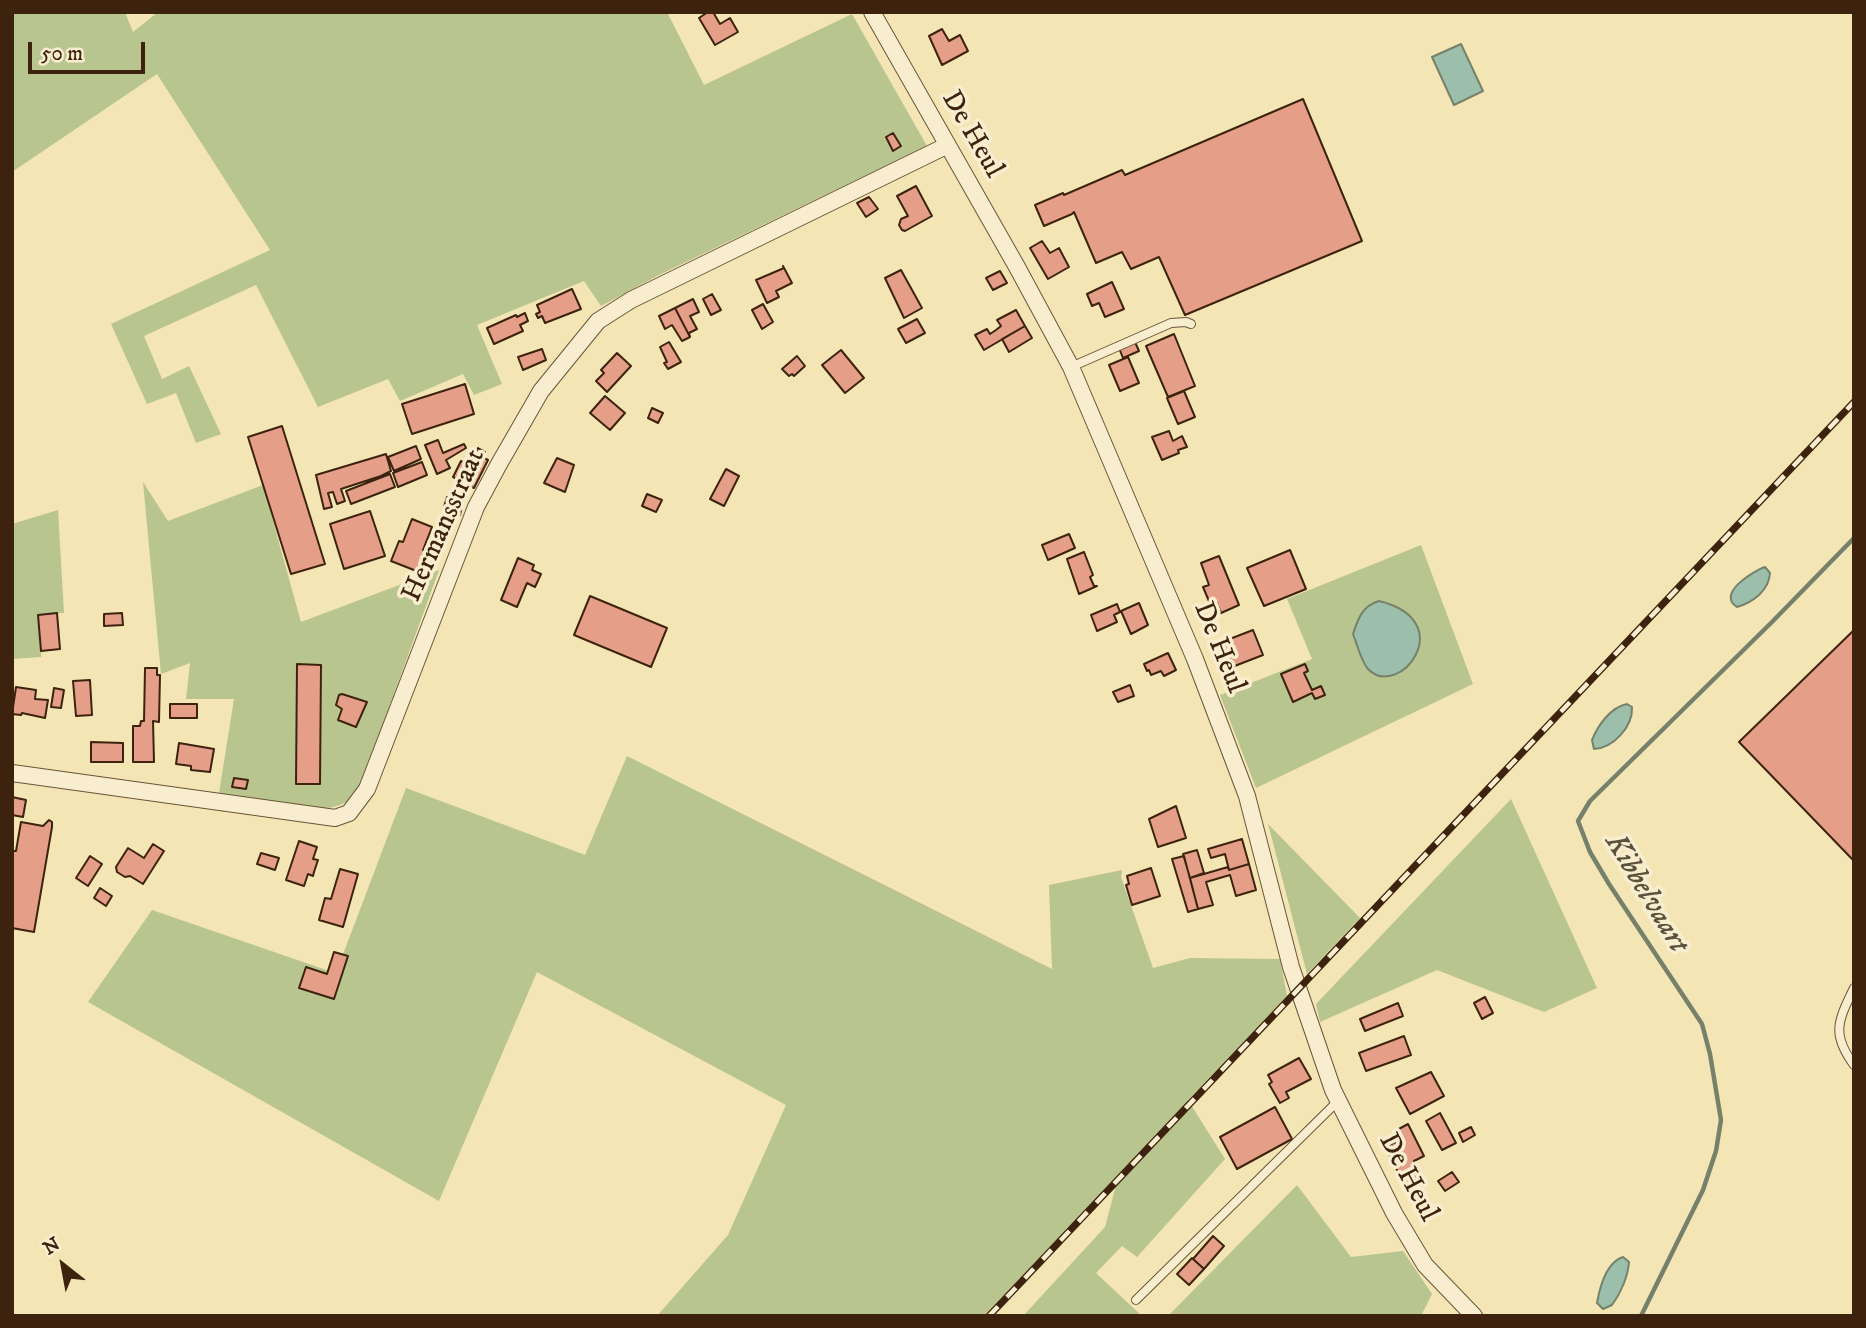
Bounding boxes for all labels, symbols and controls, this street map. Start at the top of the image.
scale bar [32,28,149,72]
text: 50 m [41,41,83,67]
street label: De Heul [933,85,1009,185]
street label: Hermansstraat [396,444,494,608]
street label: De Heul [1185,598,1251,698]
water label: Kibbelvaart [1595,828,1695,960]
street label: De Heul [1370,1128,1444,1228]
north arrow [28,1230,98,1300]
text: N [39,1233,65,1260]

